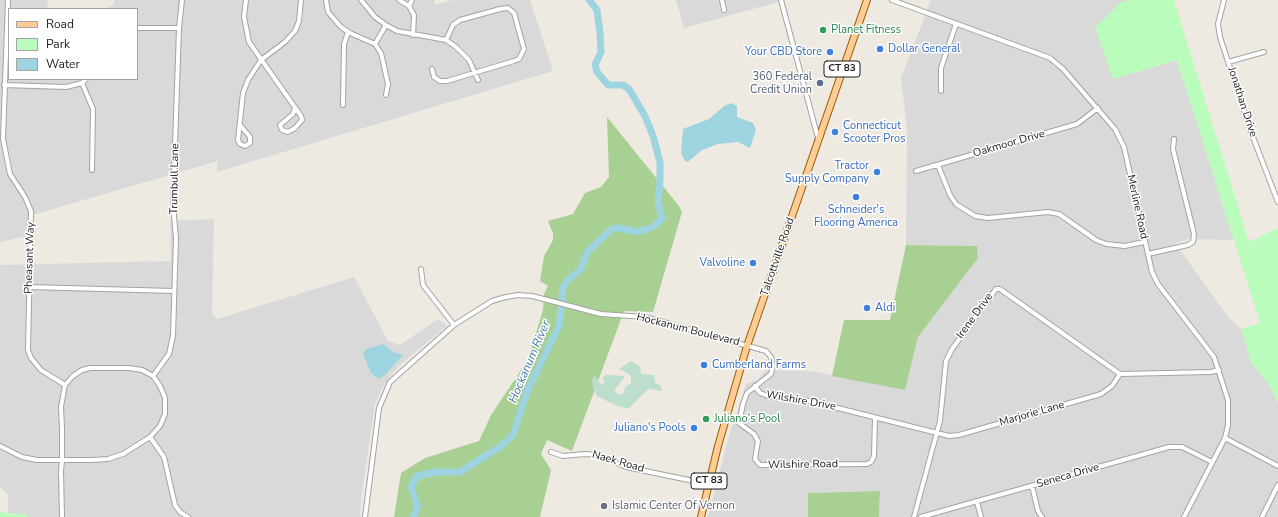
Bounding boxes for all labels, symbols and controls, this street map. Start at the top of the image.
legend [8,8,138,80]
text: Road [46,16,74,32]
place label: Planet Fitness [831,23,901,37]
marker: Planet Fitness [818,25,828,35]
text: Park [46,36,70,52]
place label: Dollar General [888,42,960,56]
marker: Dollar General [875,44,885,54]
place label: Your CBD Store [745,45,822,59]
marker: Your CBD Store [825,47,835,57]
text: Water [46,56,80,72]
road number: CT 83 [824,61,860,77]
street label: Jonathan Drive [1224,65,1260,139]
place label: 360 Federal Credit Union [750,70,812,96]
marker: 360 Federal Credit Union [815,78,825,88]
place label: Connecticut Scooter Pros [843,119,905,145]
marker: Connecticut Scooter Pros [830,127,840,137]
street label: Oakmoor Drive [971,127,1047,161]
street label: Trumbull Lane [168,143,182,215]
place label: Tractor Supply Company [785,159,869,185]
marker: Tractor Supply Company [872,167,882,177]
street label: Merline Road [1124,174,1150,240]
marker: Schneider's Flooring America [851,192,861,202]
place label: Schneider's Flooring America [814,203,898,229]
street label: Talcottville Road [758,216,798,298]
street label: Pheasant Way [22,222,38,294]
place label: Valvoline [699,256,745,270]
marker: Valvoline [748,258,758,268]
street label: Irene Drive [954,290,996,342]
place label: Aldi [875,301,895,315]
marker: Aldi [862,303,872,313]
street label: Hockanum Boulevard [635,311,741,349]
water label: Hockanum River [506,319,554,405]
place label: Cumberland Farms [712,358,806,372]
marker: Cumberland Farms [699,360,709,370]
street label: Wilshire Drive [765,388,837,414]
street label: Marjorie Lane [998,398,1066,430]
place label: Juliano's Pool [714,412,780,426]
marker: Juliano's Pool [701,414,711,424]
place label: Juliano's Pools [614,421,686,435]
marker: Juliano's Pools [689,423,699,433]
street label: Naek Road [590,448,646,476]
street label: Wilshire Road [768,458,838,472]
street label: Seneca Drive [1035,461,1101,491]
road number: CT 83 [691,473,727,489]
place label: Islamic Center Of Vernon [612,499,735,513]
marker: Islamic Center Of Vernon [599,501,609,511]

